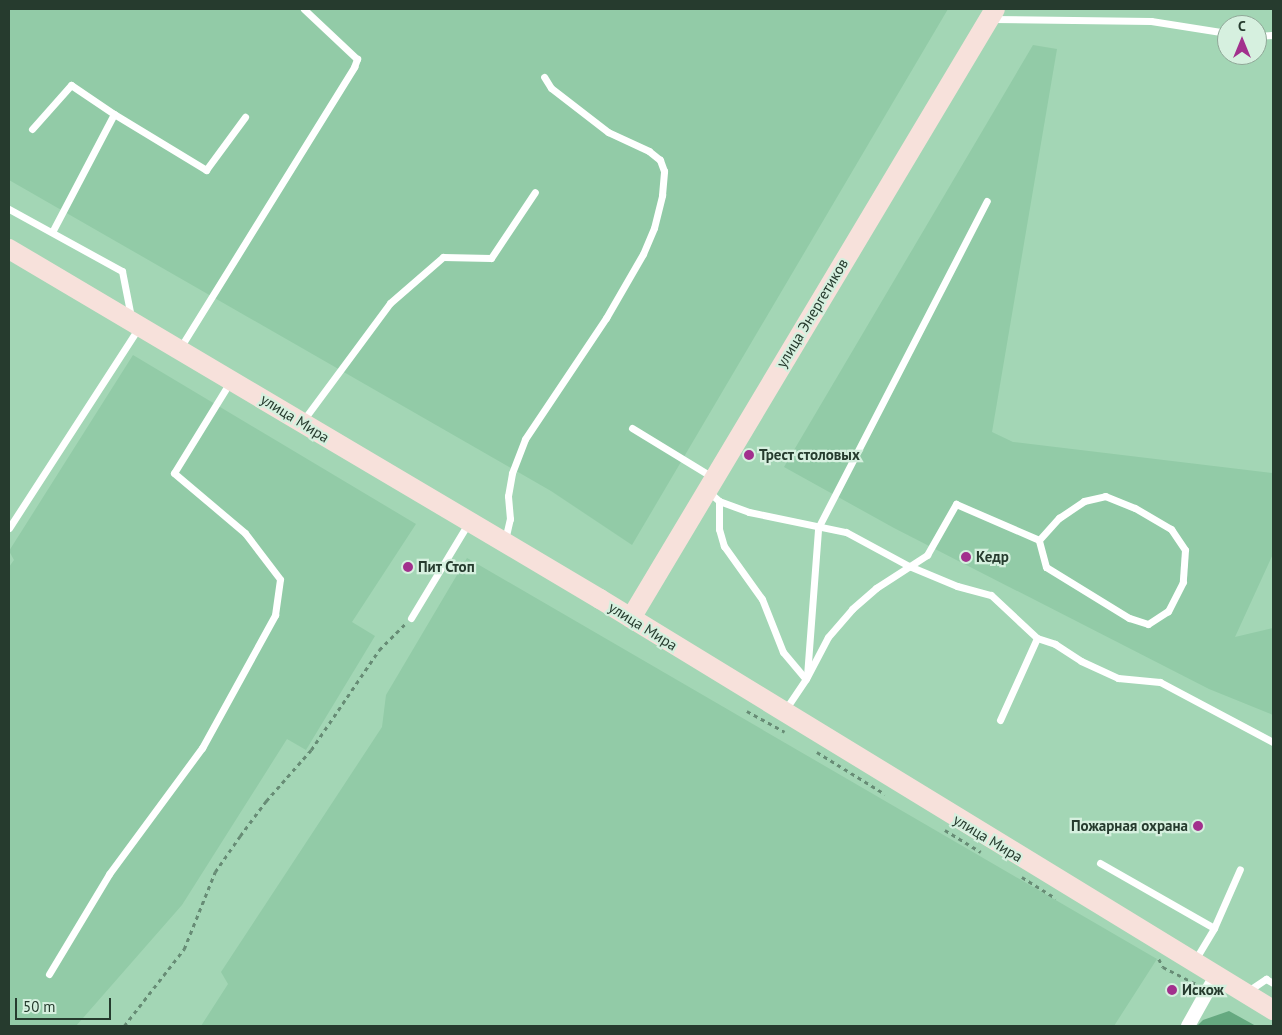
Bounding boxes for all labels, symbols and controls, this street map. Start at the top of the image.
north arrow [1217,15,1267,65]
text: С [1238,17,1246,35]
street label: улица Энергетиков [772,255,852,371]
street label: улица Мира [257,390,333,446]
place label: Трест столовых [759,446,860,464]
marker: Трест столовых [743,449,755,461]
place label: Кедр [976,548,1009,566]
marker: Кедр [960,551,972,563]
place label: Пит Стоп [418,558,475,576]
marker: Пит Стоп [402,561,414,573]
street label: улица Мира [605,598,681,654]
street label: улица Мира [950,810,1026,866]
place label: Пожарная охрана [1071,817,1188,835]
marker: Пожарная охрана [1192,820,1204,832]
place label: Искож [1182,981,1224,999]
marker: Искож [1166,984,1178,996]
scale bar [18,988,114,1020]
text: 50 m [23,997,56,1016]

